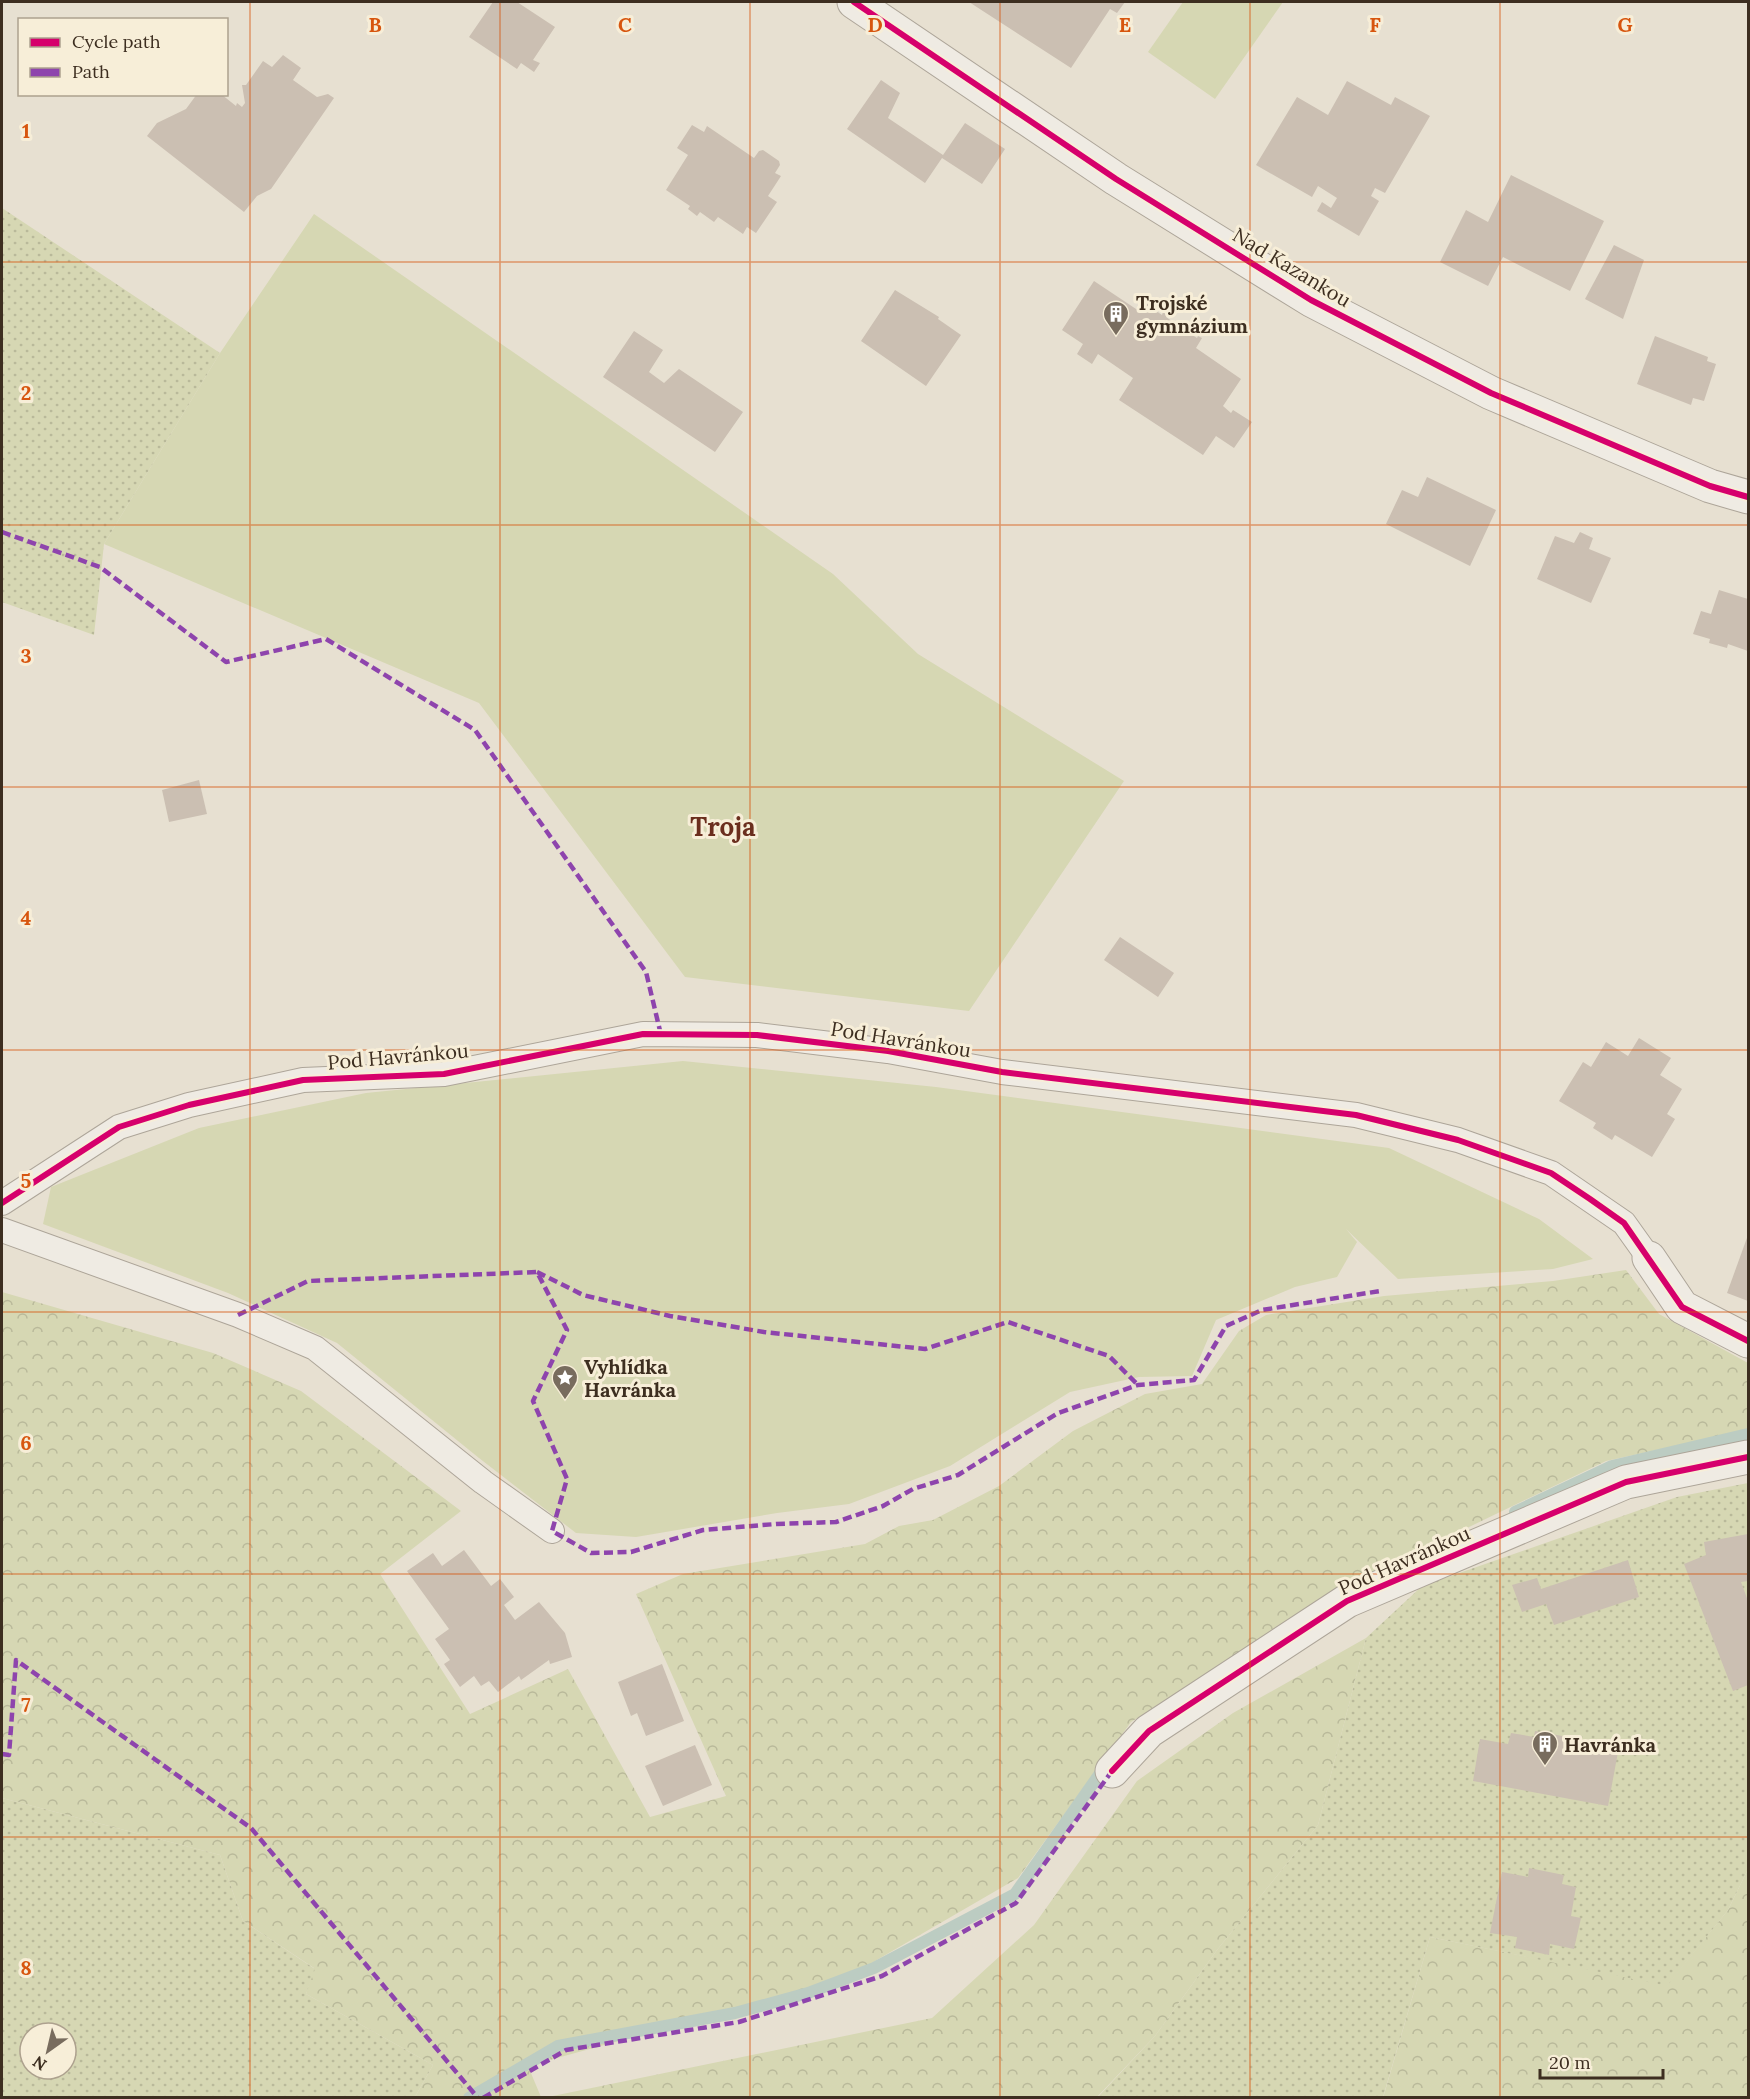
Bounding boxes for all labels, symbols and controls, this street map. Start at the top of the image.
text: B [368,12,382,37]
text: C [618,12,632,37]
text: D [867,12,883,37]
text: E [1119,12,1131,37]
text: F [1369,12,1381,37]
text: G [1617,12,1633,37]
legend [18,18,228,96]
text: Cycle path [72,30,161,53]
text: Path [72,60,110,83]
text: 1 [22,118,30,143]
street label: Nad Kazankou [1228,222,1356,312]
place label: Trojské gymnázium [1136,290,1249,338]
building icon: Trojské gymnázium [1101,299,1131,337]
text: 2 [21,380,31,405]
text: 3 [20,643,32,668]
district label: Troja [690,810,756,843]
text: 4 [21,905,32,930]
street label: Pod Havránkou [829,1016,973,1062]
street label: Pod Havránkou [326,1037,470,1075]
text: 5 [21,1168,32,1193]
place label: Vyhlídka Havránka [584,1354,676,1402]
place icon: Vyhlídka Havránka [550,1363,580,1401]
text: 6 [20,1430,32,1455]
street label: Pod Havránkou [1334,1520,1474,1600]
text: 7 [21,1692,31,1717]
building icon: Havránka [1530,1729,1560,1767]
place label: Havránka [1564,1732,1656,1757]
text: 8 [20,1955,32,1980]
north arrow [18,2021,78,2081]
scale bar [1540,2042,1663,2080]
text: 20 m [1549,2051,1591,2074]
text: N [29,2052,50,2075]

